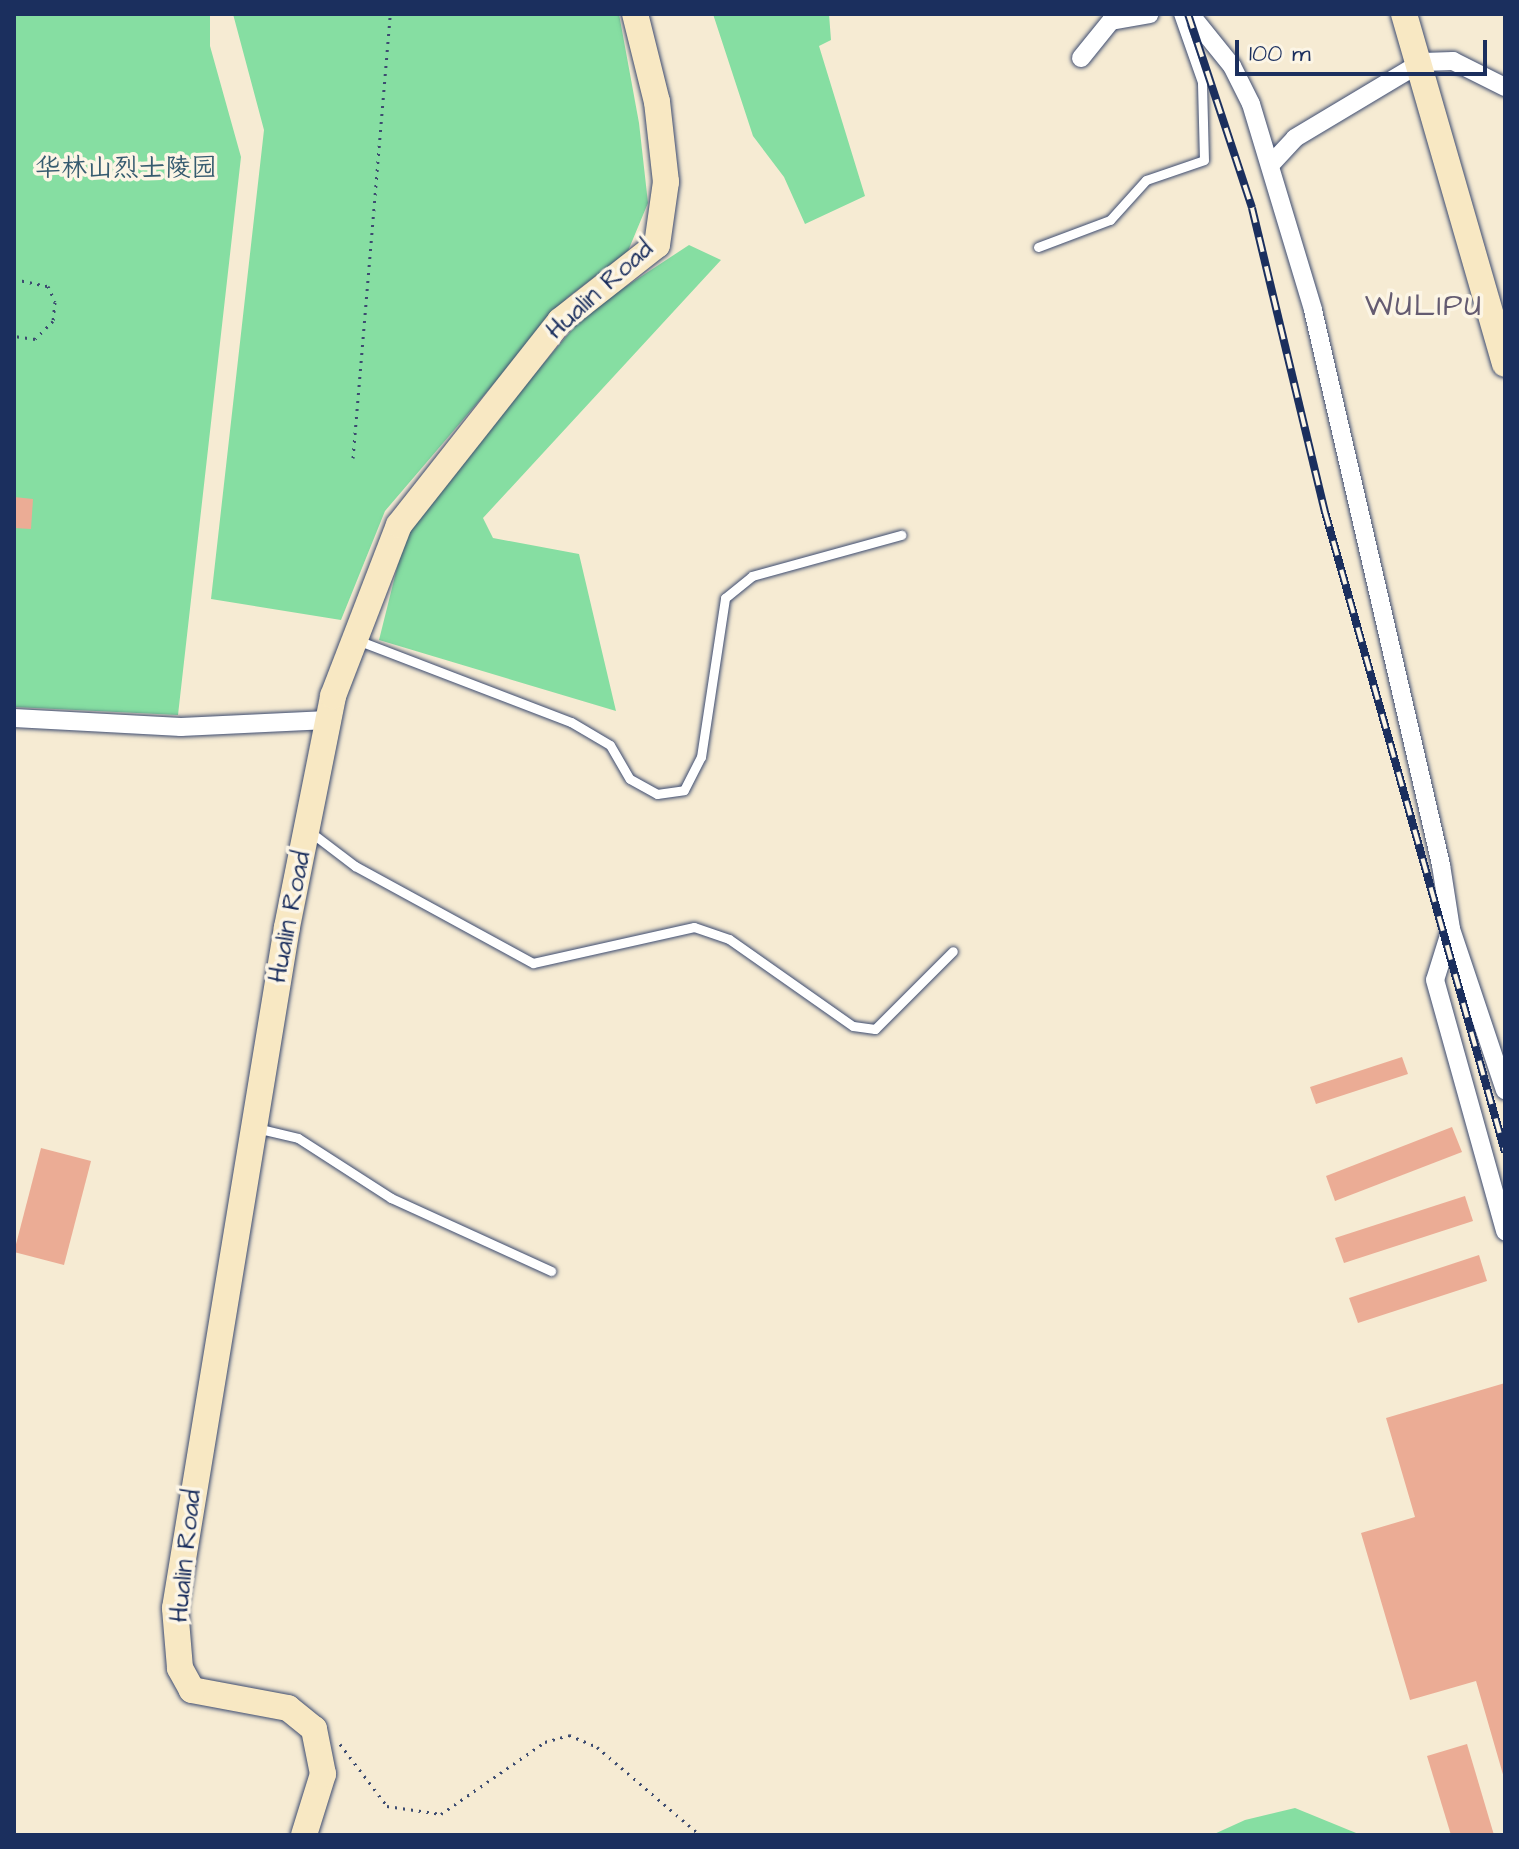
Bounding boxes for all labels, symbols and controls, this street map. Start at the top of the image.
scale bar [1239,24,1491,74]
text: 100 m [1249,37,1311,71]
park label: 华林山烈士陵园 [35,153,217,185]
street label: Hualin Road [540,234,660,346]
district label: WULIPU [1365,288,1483,324]
street label: Hualin Road [262,849,318,985]
street label: Hualin Road [164,1488,208,1624]

